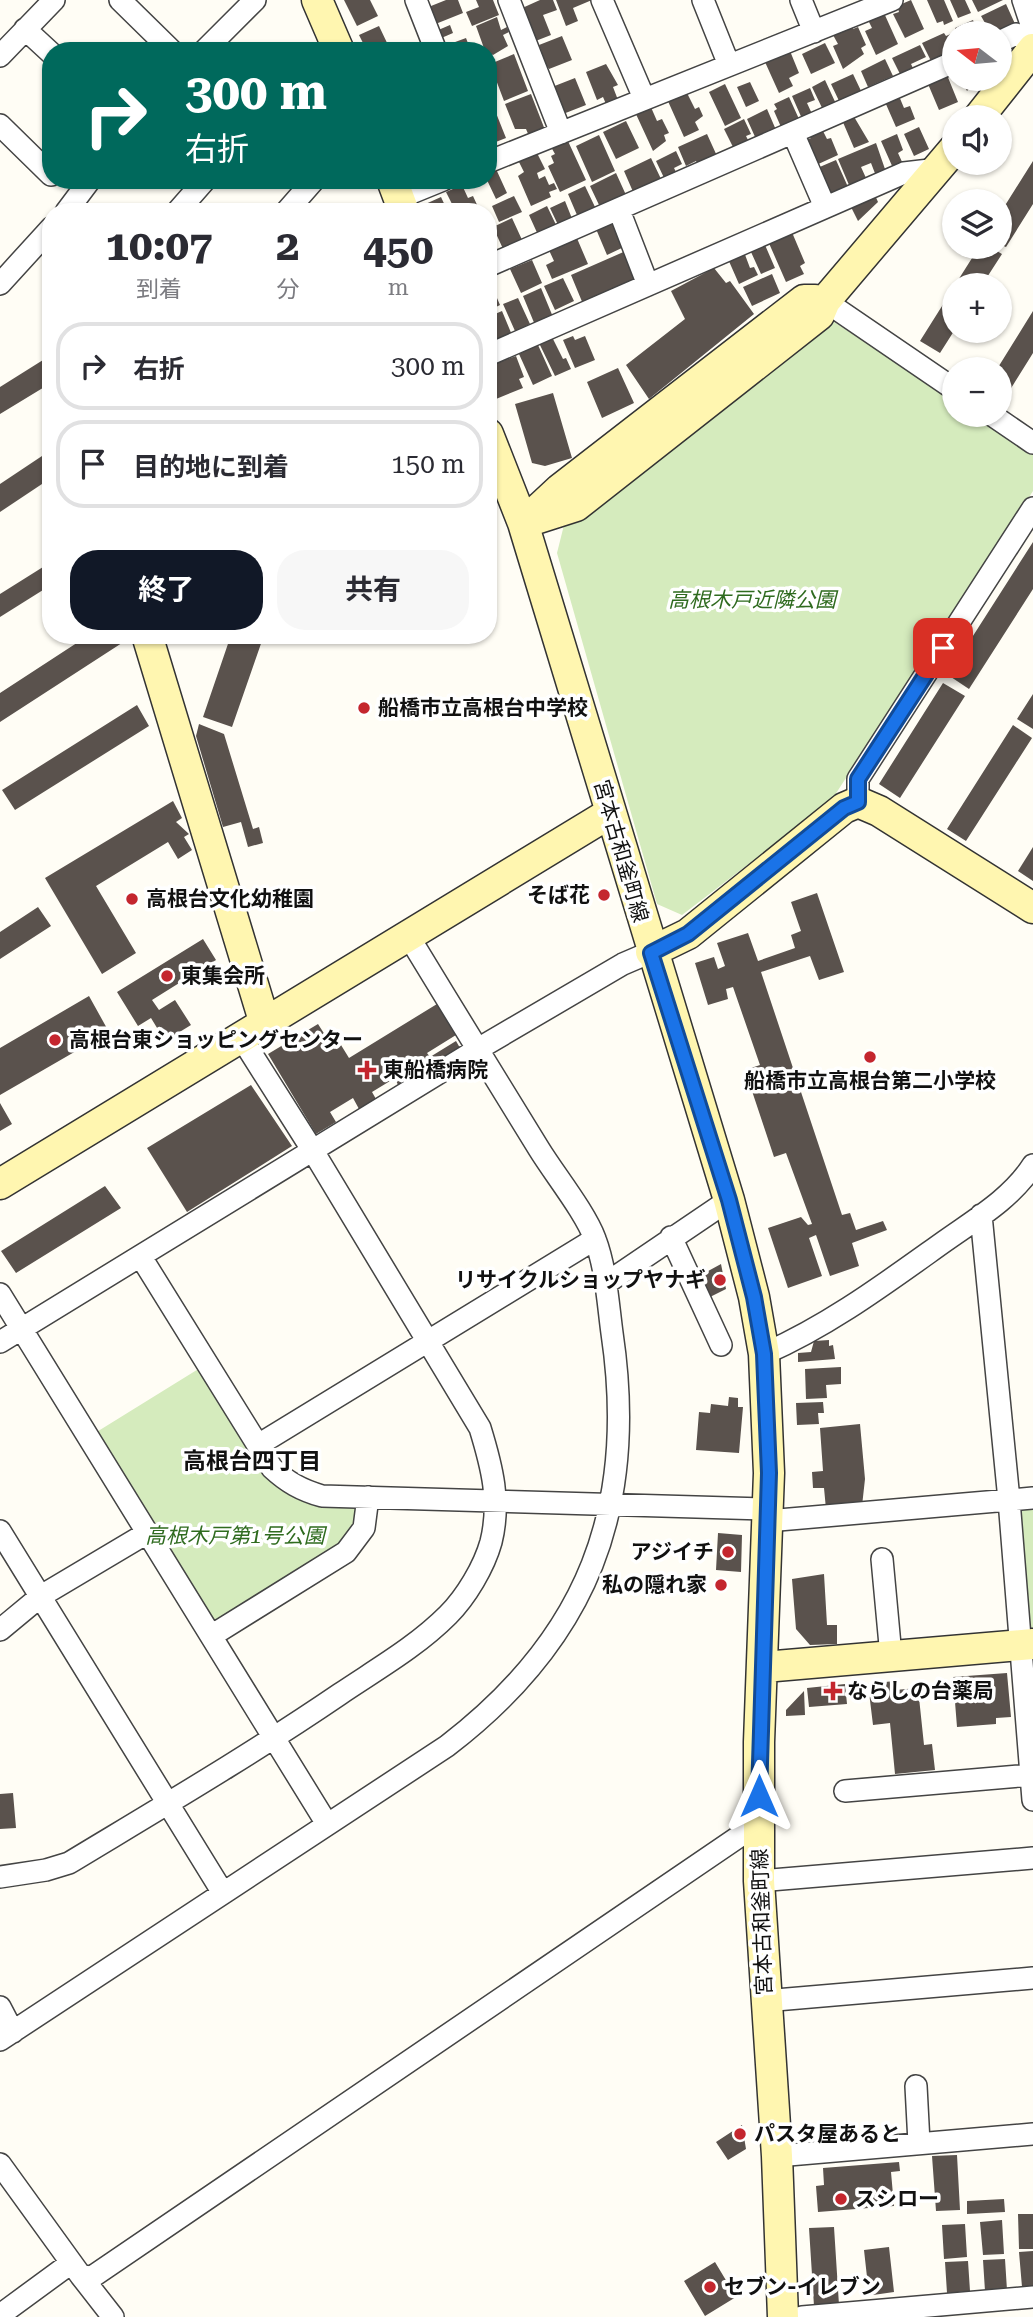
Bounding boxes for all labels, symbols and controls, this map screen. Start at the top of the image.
north arrow [942,21,1012,91]
map controls [942,21,1012,427]
text: 300 m [185,64,327,121]
icon: right [70,70,161,161]
button: sound [942,105,1012,175]
text: 右折 [185,130,249,168]
button: layers [942,189,1012,259]
text: 10:07 [105,221,213,270]
text: 2 [276,221,300,270]
text: 450 [363,225,434,274]
button: + [942,273,1012,343]
text: m [388,274,409,301]
text: 到着 [136,276,182,303]
text: 分 [276,276,299,303]
icon: right [74,347,112,385]
text: 300 m [391,351,465,381]
text: 右折 [133,354,185,384]
button: − [942,357,1012,427]
icon: arrive [74,445,112,483]
text: 150 m [391,449,465,479]
text: 目的地に到着 [133,452,289,482]
button: 終了 [70,550,263,630]
button: 共有 [277,550,469,630]
park label: 高根木戸近隣公園 [668,588,839,612]
pin [913,618,973,678]
icon: arrive [924,629,962,667]
place label: 船橋市立高根台中学校 [378,696,588,720]
marker: 船橋市立高根台中学校 [356,700,372,716]
street label: 宮本古和釜町線 [589,777,653,925]
place label: そば花 [527,883,590,907]
place label: 高根台文化幼稚園 [146,887,314,911]
marker: そば花 [596,887,612,903]
marker: 高根台文化幼稚園 [124,891,140,907]
place label: 東集会所 [181,964,265,988]
marker: 東集会所 [159,968,175,984]
place label: 高根台東ショッピングセンター [69,1028,363,1052]
marker: 高根台東ショッピングセンター [47,1032,63,1048]
marker: 船橋市立高根台第二小学校 [862,1049,878,1065]
place label: 東船橋病院 [383,1058,488,1082]
marker: 東船橋病院 [357,1060,377,1080]
place label: 船橋市立高根台第二小学校 [744,1069,996,1093]
place label: リサイクルショップヤナギ [455,1268,706,1292]
marker: リサイクルショップヤナギ [712,1272,728,1288]
district label: 高根台四丁目 [183,1448,321,1475]
park label: 高根木戸第1号公園 [145,1524,328,1548]
place label: アジイチ [631,1540,714,1564]
marker: アジイチ [720,1544,736,1560]
place label: 私の隠れ家 [602,1573,707,1597]
marker: 私の隠れ家 [713,1577,729,1593]
place label: ならしの台薬局 [847,1679,994,1703]
marker: ならしの台薬局 [825,1683,841,1699]
position arrow [722,1759,796,1833]
street label: 宮本古和釜町線 [747,1848,777,1996]
place label: パスタ屋あると [754,2122,901,2146]
marker: パスタ屋あると [732,2126,748,2142]
place label: スシロー [855,2187,939,2211]
marker: スシロー [833,2191,849,2207]
place label: セブン-イレブン [724,2275,881,2299]
marker: セブン-イレブン [702,2279,718,2295]

